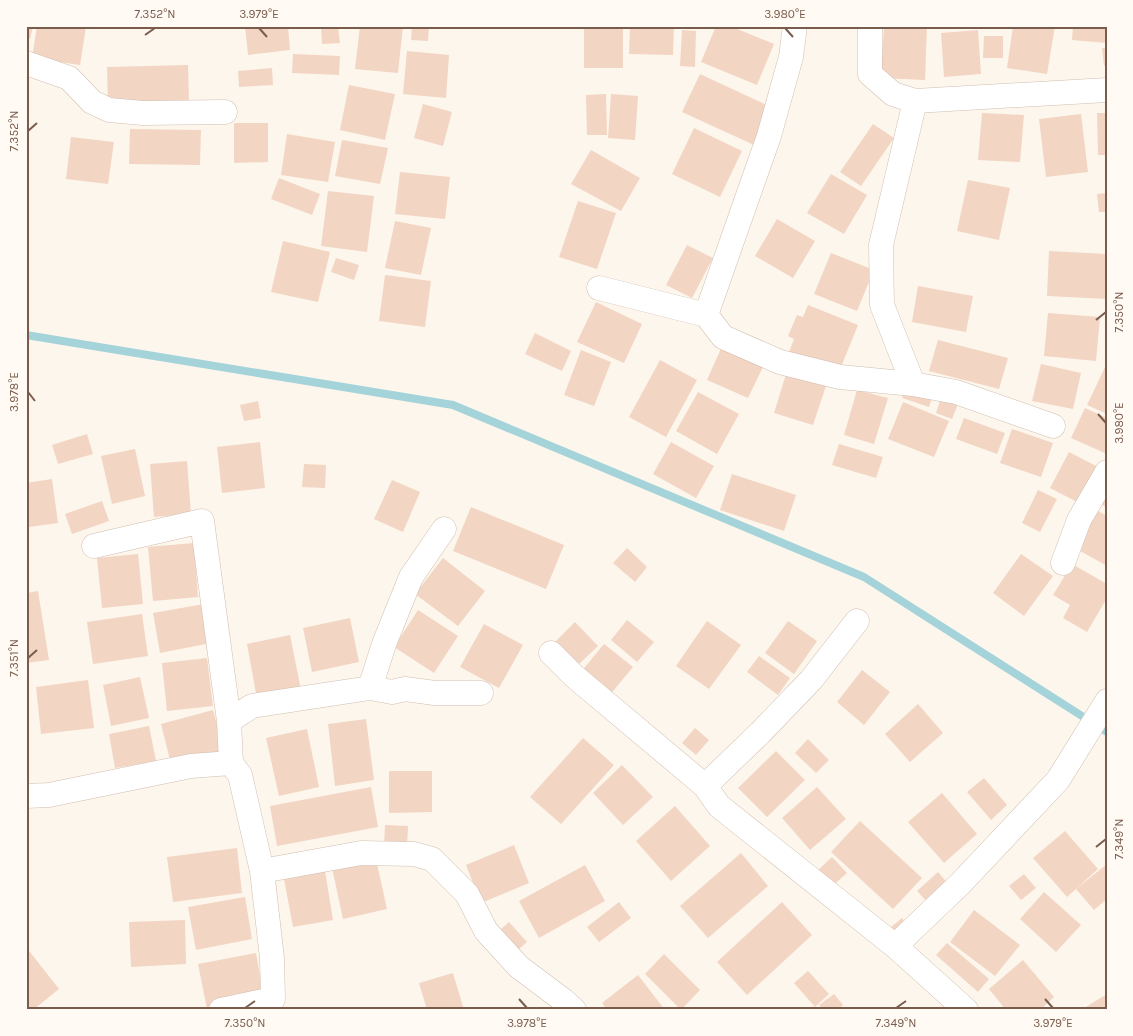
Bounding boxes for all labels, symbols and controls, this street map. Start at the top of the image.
text: 7.352°N [135,7,175,21]
text: 3.979°E [239,7,279,21]
text: 3.980°E [764,7,806,21]
text: 7.352°N [7,111,21,151]
text: 7.350°N [1112,291,1126,333]
text: 3.978°E [7,372,21,412]
text: 3.980°E [1112,402,1126,444]
text: 7.351°N [7,639,21,677]
text: 7.349°N [1112,819,1126,859]
text: 7.350°N [224,1016,266,1030]
text: 3.978°E [507,1016,547,1030]
text: 7.349°N [876,1016,916,1030]
text: 3.979°E [1033,1016,1073,1030]

